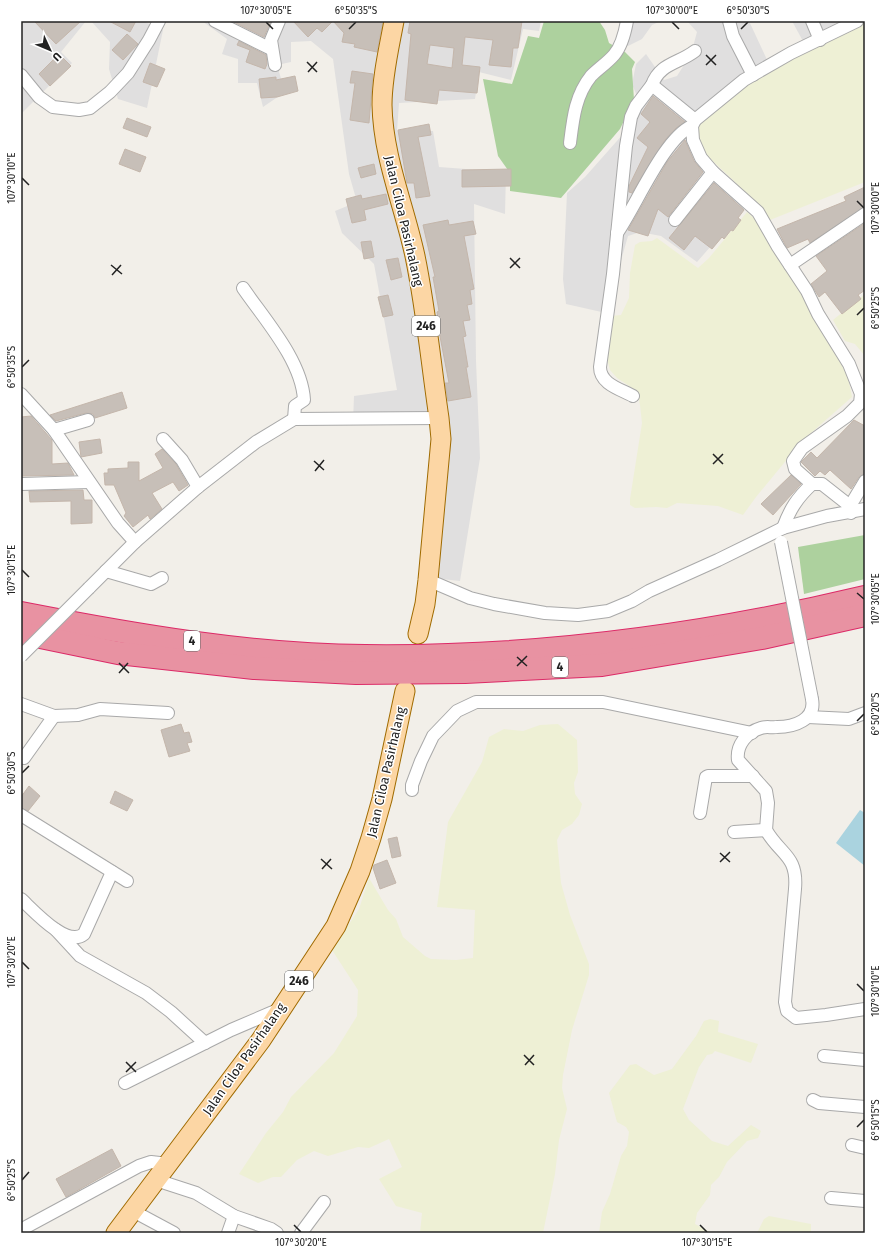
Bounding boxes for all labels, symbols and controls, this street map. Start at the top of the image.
text: 107°30'05"E [240,5,292,17]
text: 6°50'35"S [335,5,378,17]
text: 107°30'00"E [646,5,698,17]
text: 6°50'30"S [726,5,770,17]
north arrow [30,30,70,70]
text: U [50,50,64,64]
text: 107°30'10"E [6,152,18,204]
street label: Jalan Ciloa Pasirhalang [382,154,426,288]
text: 107°30'00"E [870,182,882,234]
text: 6°50'25"S [870,286,882,329]
road number: 246 [412,316,440,336]
text: 6°50'35"S [6,345,18,388]
text: 107°30'15"E [6,545,18,595]
text: 107°30'05"E [870,573,882,625]
road number: 4 [184,631,200,651]
road number: 4 [552,657,568,677]
text: 6°50'20"S [870,692,882,736]
street label: Jalan Ciloa Pasirhalang [364,705,408,839]
text: 6°50'30"S [6,751,18,795]
text: 107°30'20"E [6,936,18,988]
text: 107°30'10"E [870,965,882,1017]
road number: 246 [285,971,313,991]
street label: Jalan Ciloa Pasirhalang [199,1000,289,1118]
text: 6°50'15"S [870,1099,882,1141]
text: 6°50'25"S [6,1158,18,1201]
text: 107°30'20"E [275,1237,327,1249]
text: 107°30'15"E [682,1237,732,1249]

